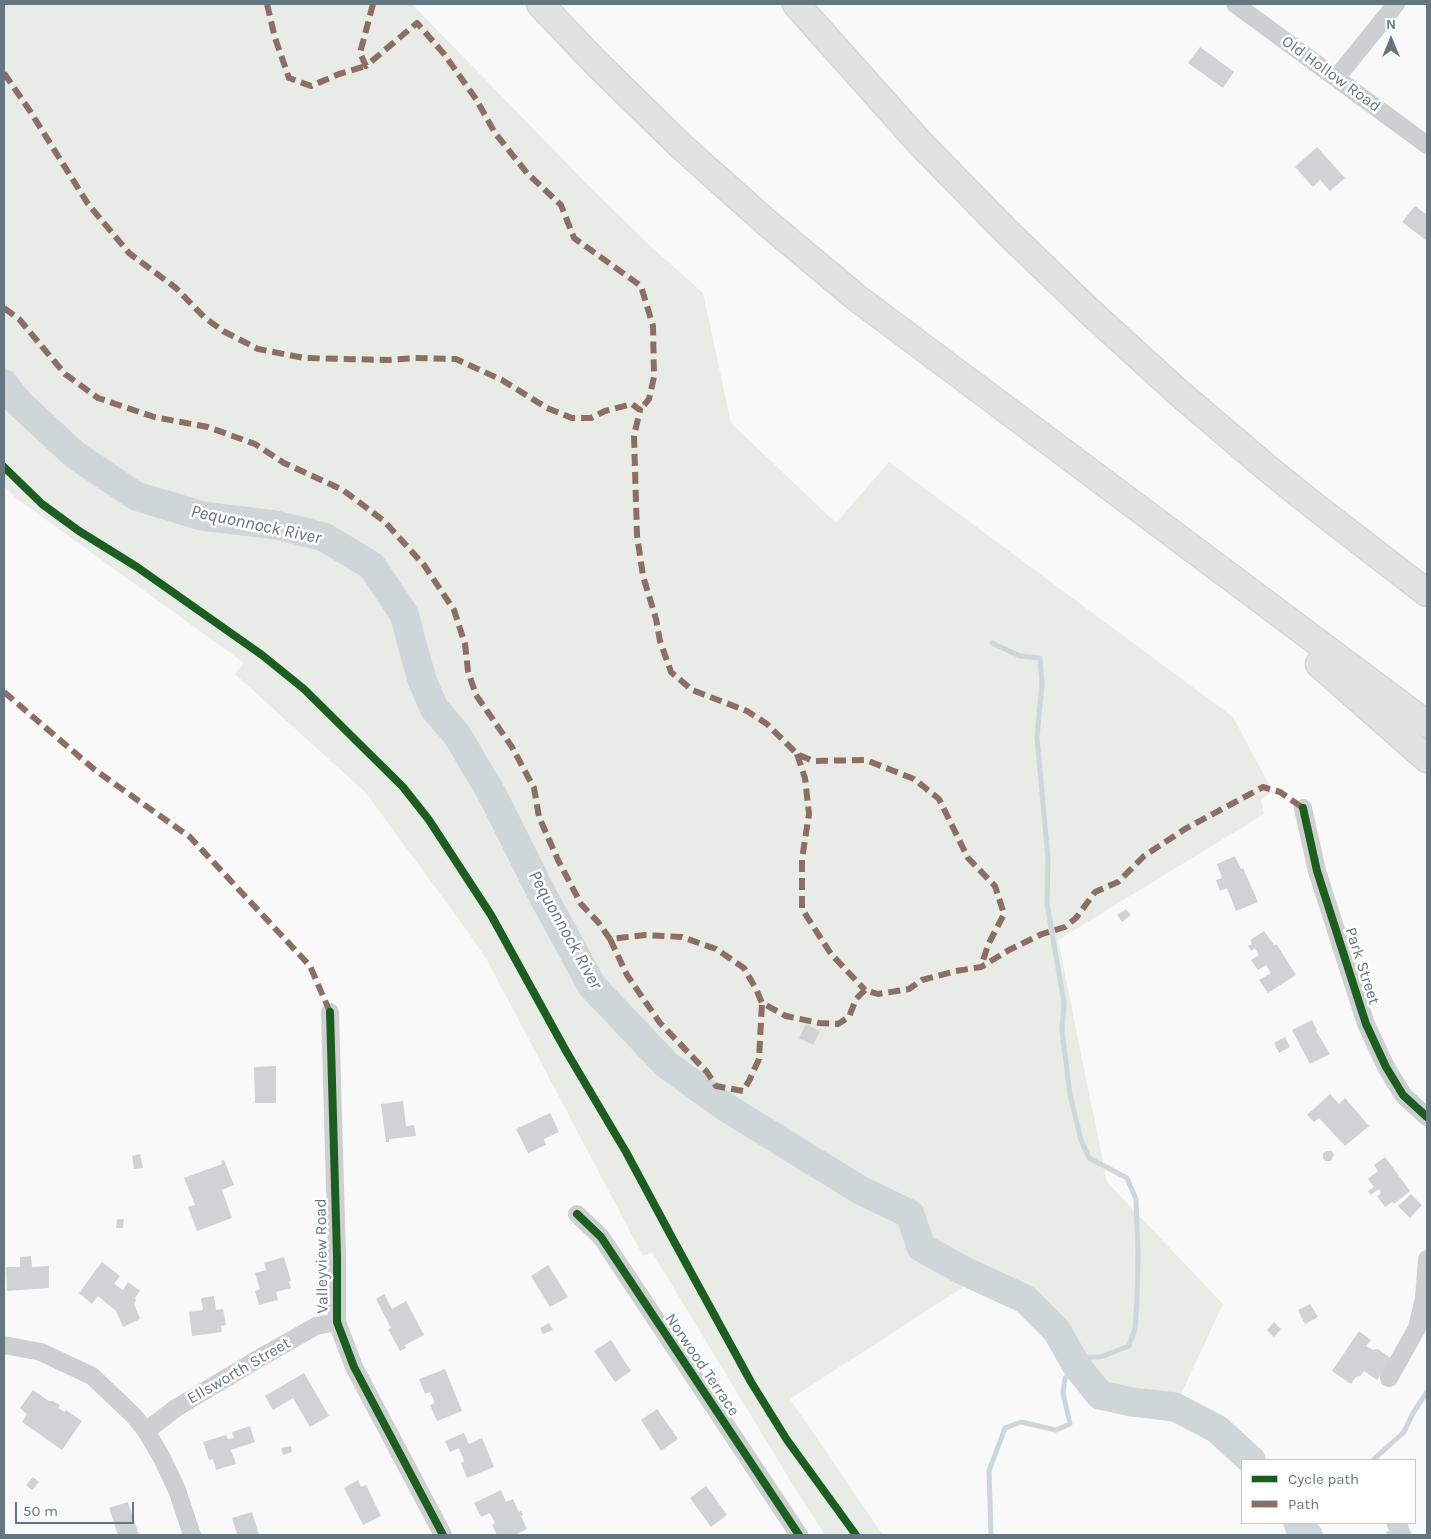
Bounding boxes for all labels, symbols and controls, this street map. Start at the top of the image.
north arrow [1366,15,1416,65]
text: N [1386,16,1396,33]
street label: Old Hollow Road [1278,32,1384,116]
water label: Pequonnock River [189,501,323,549]
water label: Pequonnock River [523,867,607,993]
street label: Park Street [1340,925,1384,1007]
street label: Valleyview Road [311,1198,333,1314]
street label: Norwood Terrace [661,1310,743,1420]
street label: Ellsworth Street [184,1334,294,1408]
legend [1241,1459,1416,1524]
text: Cycle path [1288,1470,1359,1488]
scale bar [18,1492,136,1524]
text: Path [1288,1495,1319,1513]
text: 50 m [23,1502,58,1520]

